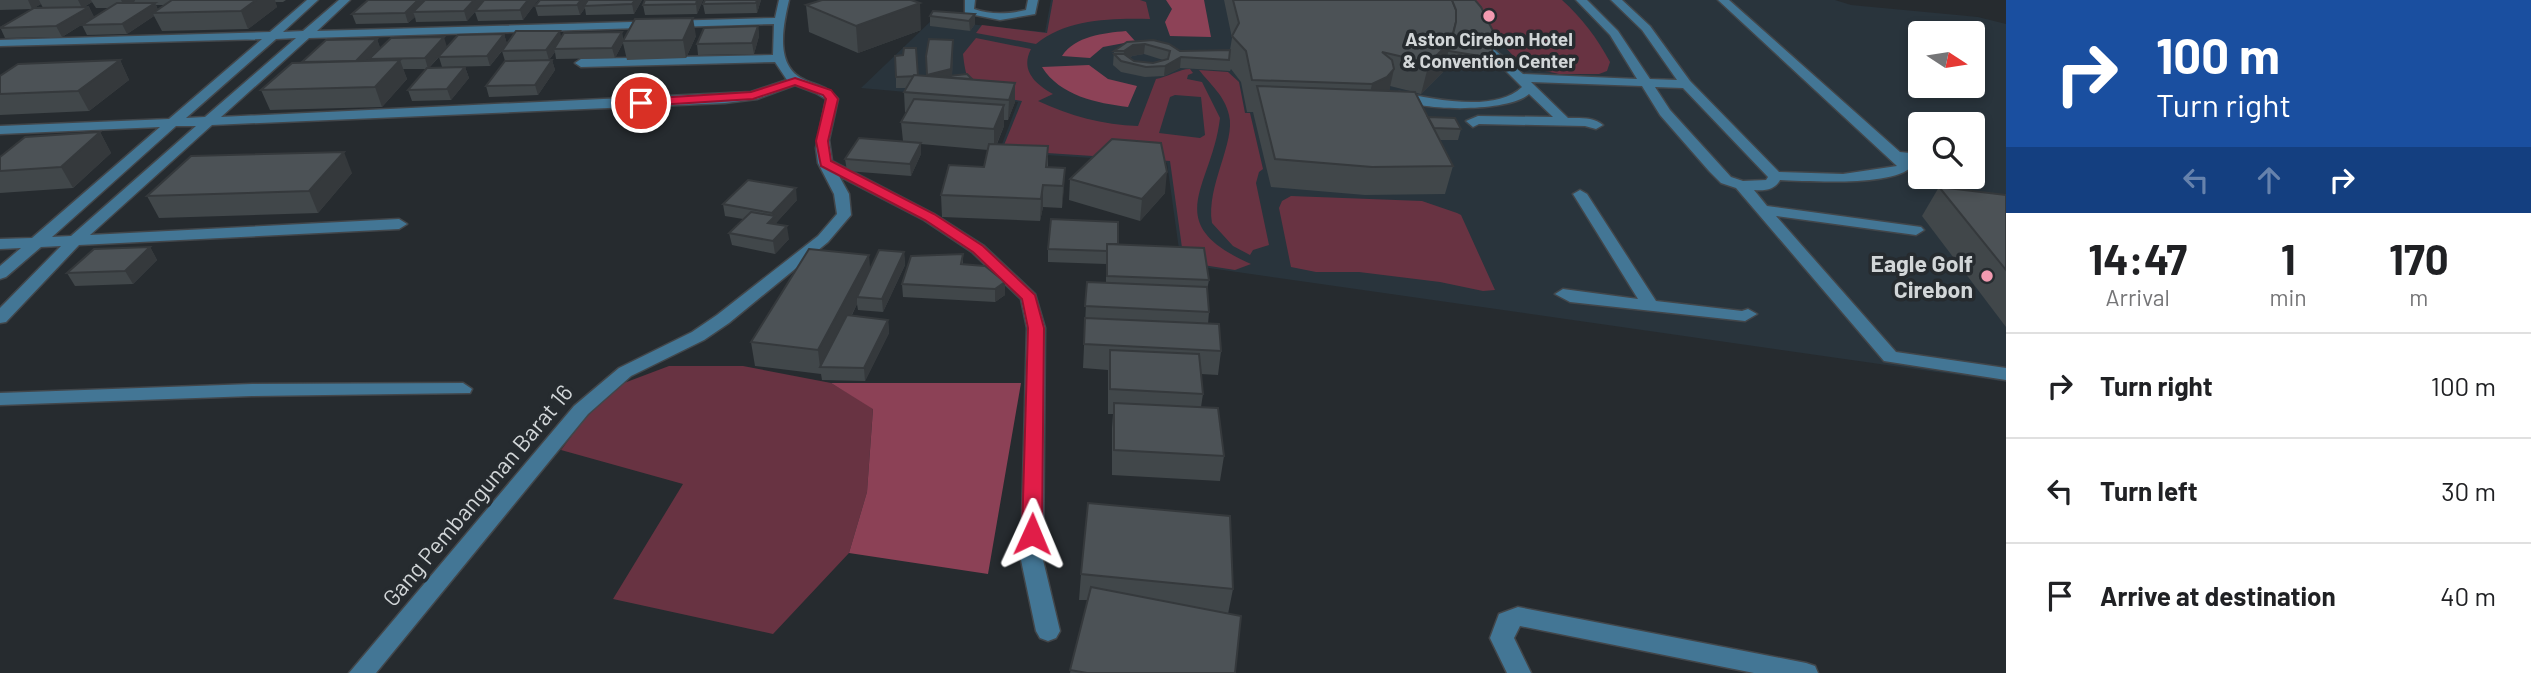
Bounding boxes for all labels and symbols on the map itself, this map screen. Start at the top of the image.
marker: Aston Cirebon Hotel & Convention Center [1481,8,1497,24]
north arrow [1908,21,1984,98]
place label: Aston Cirebon Hotel & Convention Center [1402,27,1576,72]
pin [611,73,671,133]
place label: Eagle Golf Cirebon [1870,249,1973,303]
marker: Eagle Golf Cirebon [1979,268,1995,284]
street label: Gang Pembangunan Barat 16 [376,378,578,612]
position arrow [995,497,1069,571]

